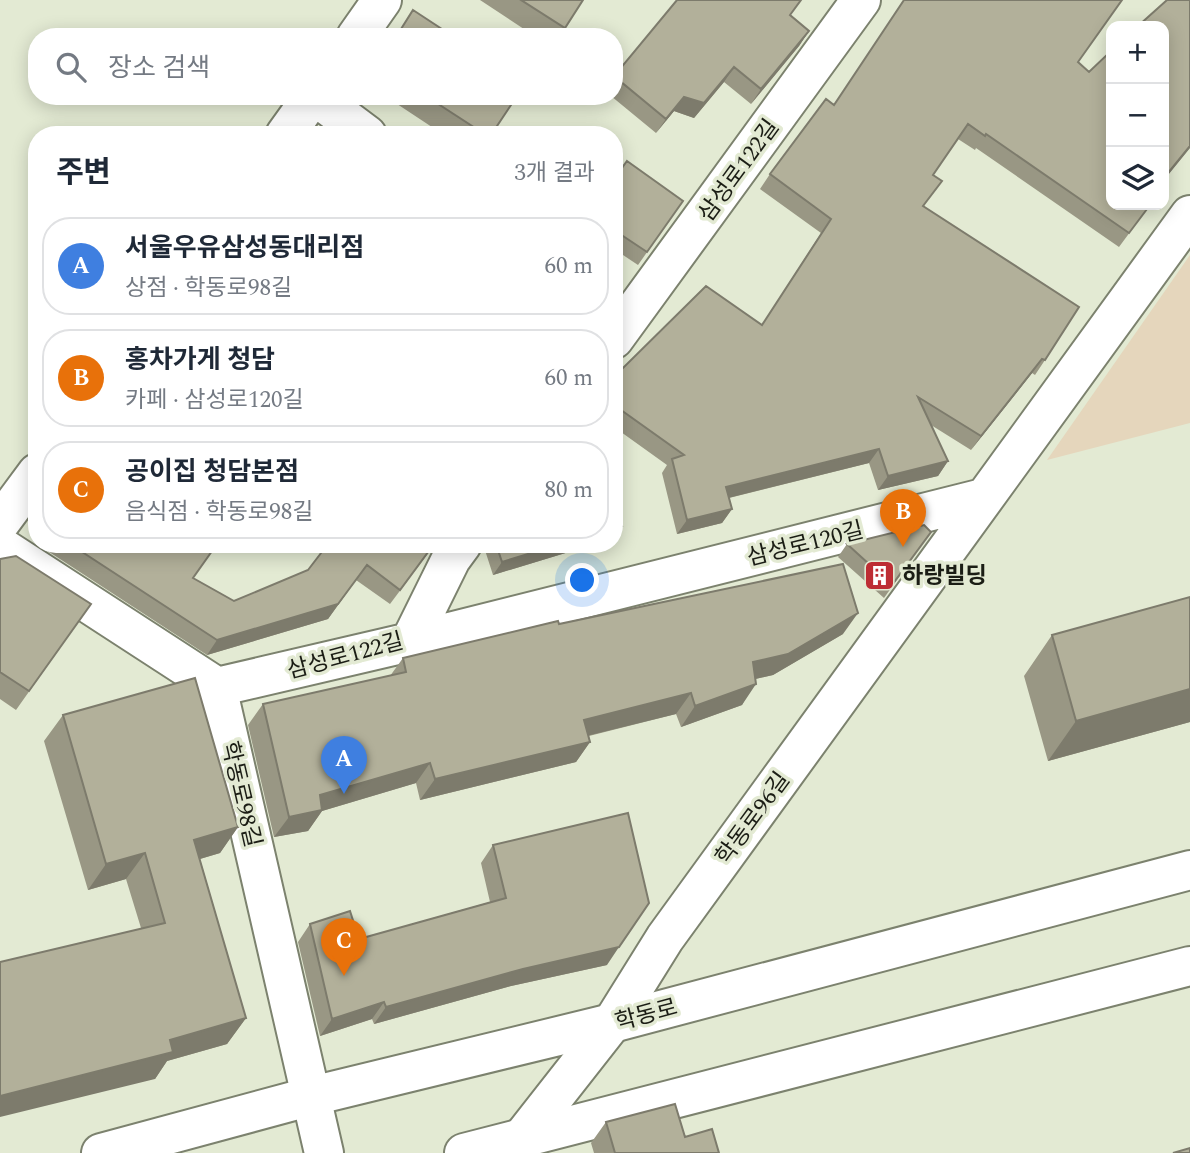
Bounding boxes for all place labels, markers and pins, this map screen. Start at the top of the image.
pin: B [880,489,926,547]
building icon: 하랑빌딩 [862,558,896,592]
place label: 하랑빌딩 [902,559,987,594]
pin: A [321,736,367,794]
pin: C [321,918,367,976]

